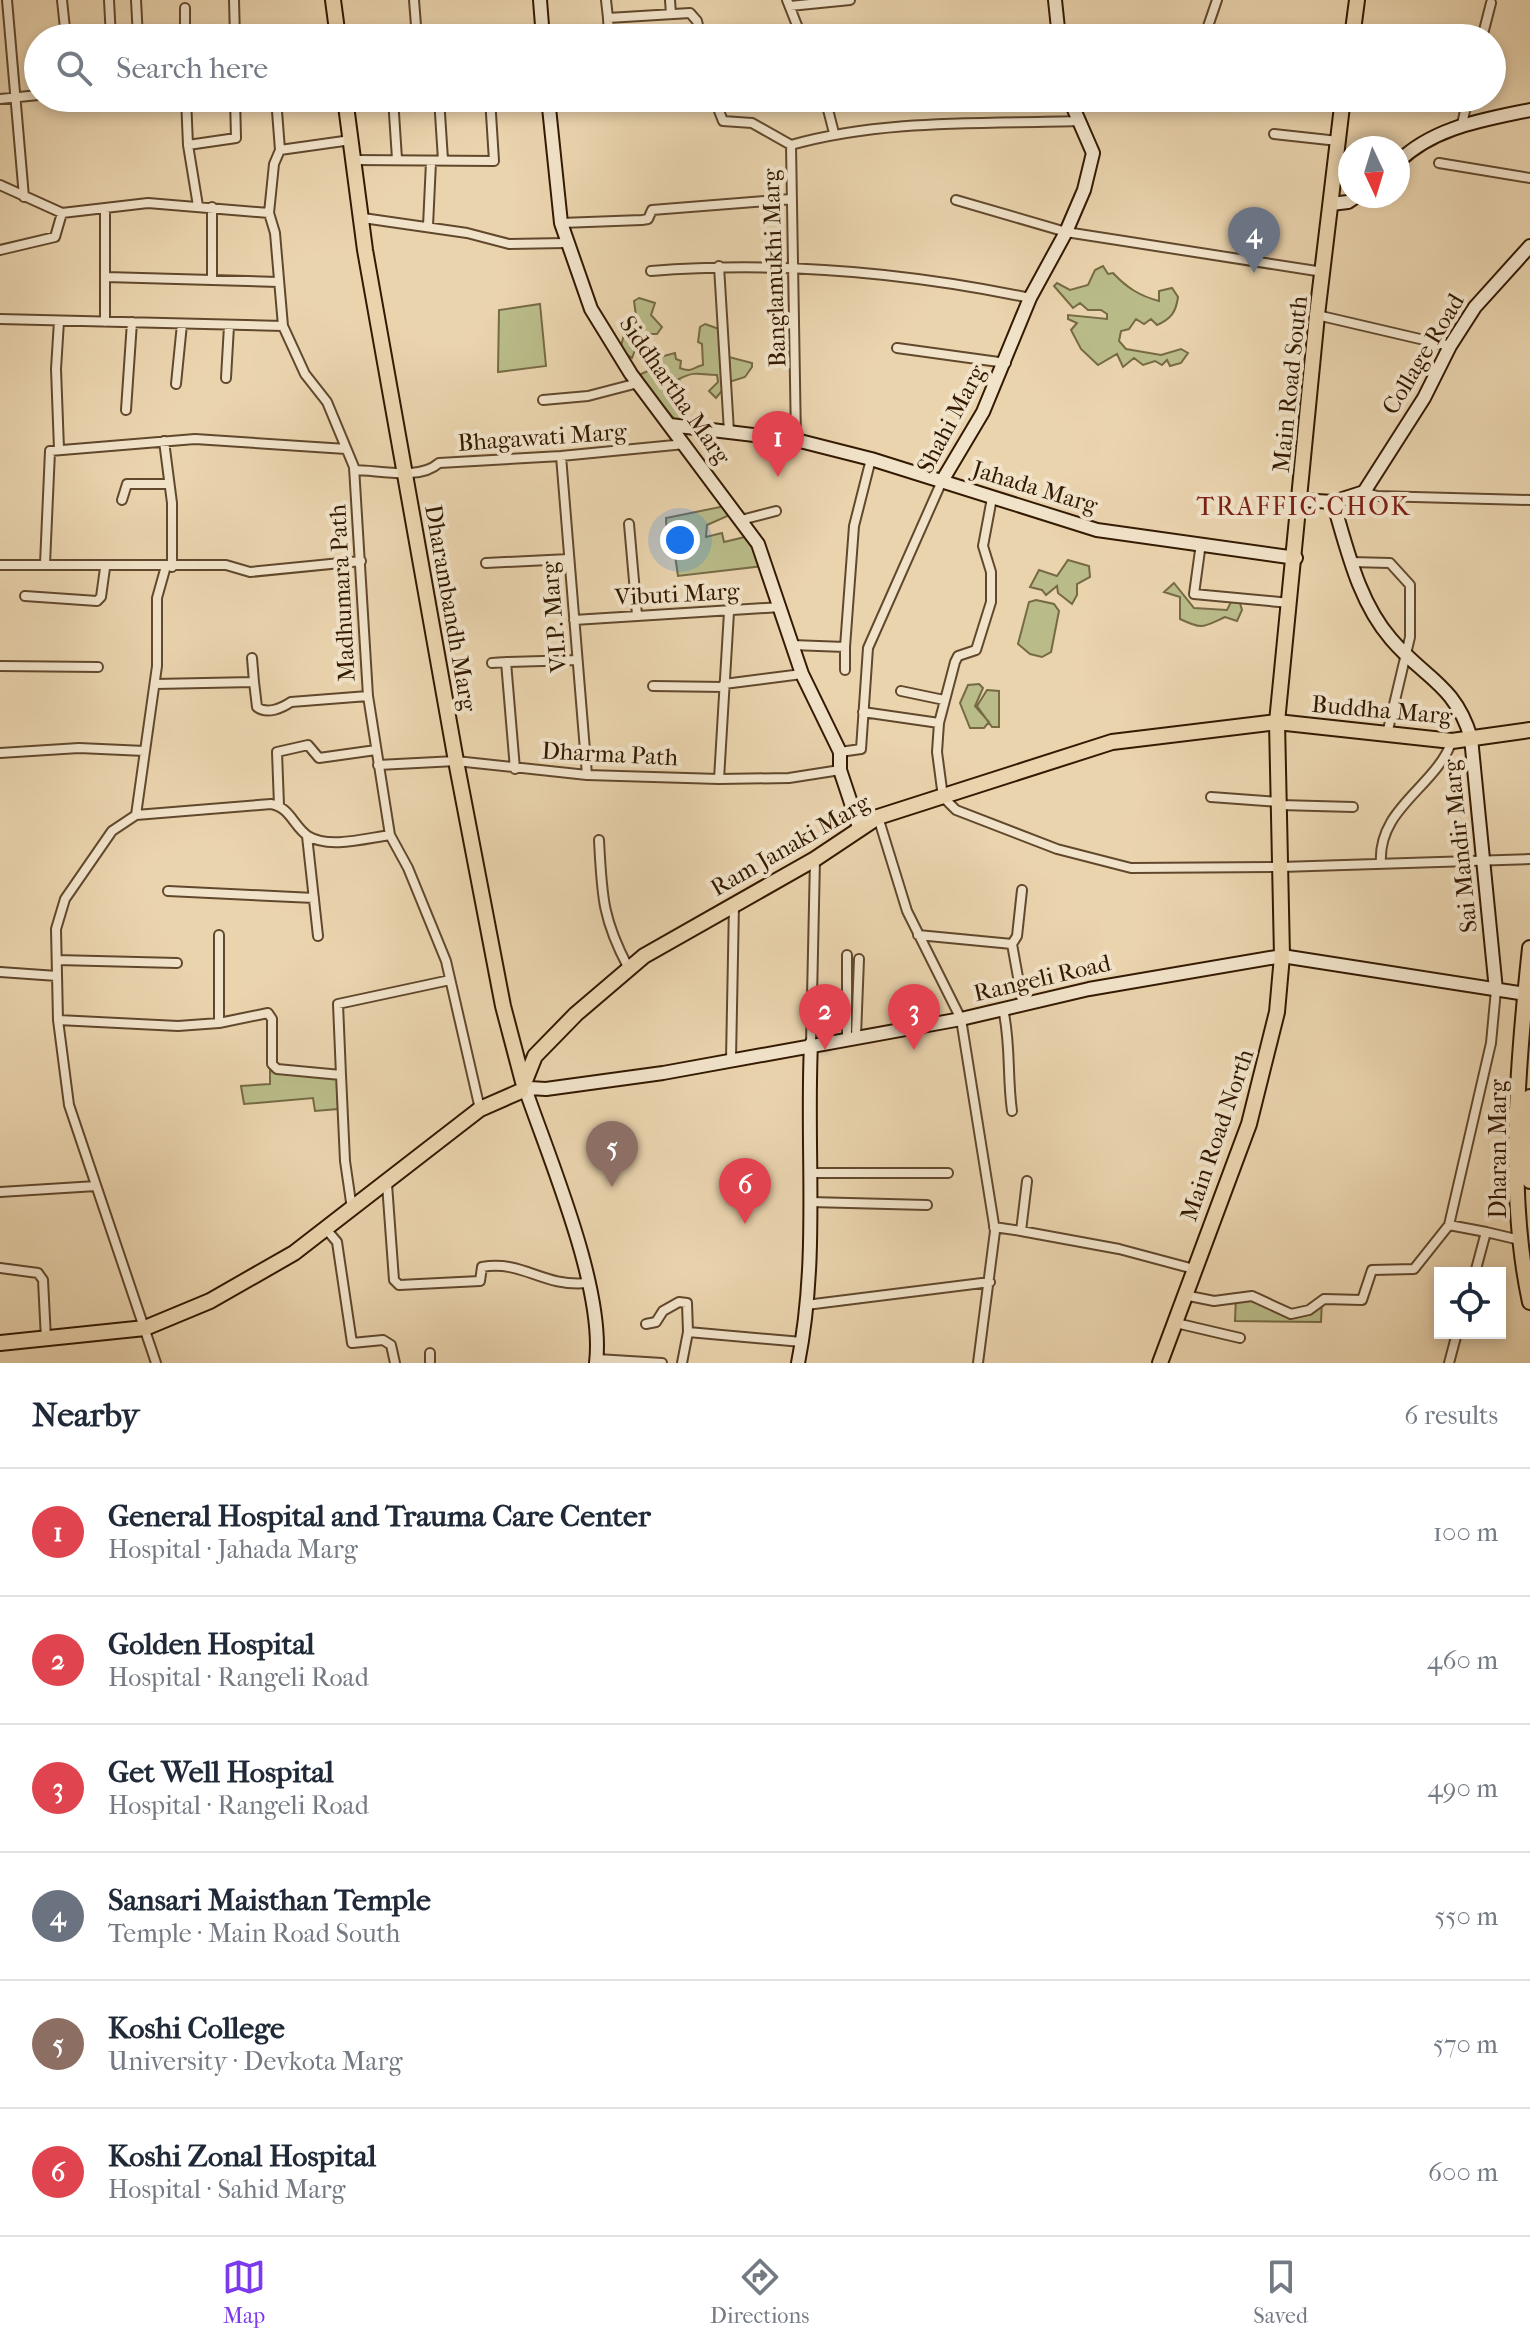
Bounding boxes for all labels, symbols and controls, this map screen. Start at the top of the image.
search box [24,24,1506,112]
icon: search [52,46,96,90]
text: Search here [116,51,268,86]
north arrow [1338,136,1410,208]
street label: Banglamukhi Marg [757,167,791,368]
pin: 4 [1228,207,1280,273]
street label: Collage Road [1376,288,1470,419]
street label: Main Road South [1267,294,1313,474]
street label: Siddhartha Marg [613,310,737,470]
street label: Shahi Marg [911,359,992,478]
pin: 1 [752,411,804,477]
street label: Bhagawati Marg [457,417,629,457]
street label: Jahada Marg [967,454,1102,520]
district label: TRAFFIC CHOK [1196,491,1412,522]
street label: Madhumara Path [323,503,361,682]
street label: Dharambandh Marg [419,503,483,715]
your location [660,520,700,560]
street label: V.I.P. Marg [535,559,573,675]
street label: Vibuti Marg [613,577,741,611]
street label: Buddha Marg [1311,690,1455,730]
street label: Dharma Path [541,736,680,772]
street label: Sai Mandir Marg [1437,757,1483,934]
street label: Ram Janaki Marg [705,787,876,902]
street label: Rangeli Road [971,948,1114,1007]
pin: 2 [799,984,851,1050]
pin: 3 [888,984,940,1050]
street label: Main Road North [1174,1045,1260,1225]
street label: Dharan Marg [1484,1078,1512,1219]
pin: 5 [586,1121,638,1187]
pin: 6 [719,1158,771,1224]
map controls [1434,1267,1506,1339]
button: locate [1434,1267,1506,1339]
text: Nearby [32,1395,139,1435]
text: 6 results [1404,1400,1498,1431]
text: General Hospital and Trauma Care Center [108,1499,651,1534]
text: 1 [53,1517,63,1548]
text: 100 m [1433,1517,1498,1548]
text: Hospital · Jahada Marg [108,1534,358,1565]
text: Golden Hospital [108,1627,315,1662]
text: 2 [51,1645,65,1676]
text: 460 m [1427,1645,1498,1676]
text: Hospital · Rangeli Road [108,1662,369,1693]
text: Get Well Hospital [108,1755,334,1790]
text: 3 [53,1773,63,1804]
text: 490 m [1427,1773,1498,1804]
text: Hospital · Rangeli Road [108,1790,369,1821]
text: Sansari Maisthan Temple [108,1883,431,1918]
text: 4 [50,1901,66,1932]
text: 550 m [1434,1901,1498,1932]
text: Temple · Main Road South [108,1918,400,1949]
text: Koshi College [108,2011,285,2046]
text: 5 [52,2029,64,2060]
text: 570 m [1433,2029,1498,2060]
text: University · Devkota Marg [108,2046,402,2077]
text: Koshi Zonal Hospital [108,2139,376,2174]
text: 6 [51,2157,65,2188]
text: 600 m [1428,2157,1498,2188]
text: Hospital · Sahid Marg [108,2174,345,2205]
tab: Map [222,2255,266,2329]
tab: Directions [710,2255,809,2329]
tab: Saved [1253,2255,1308,2329]

